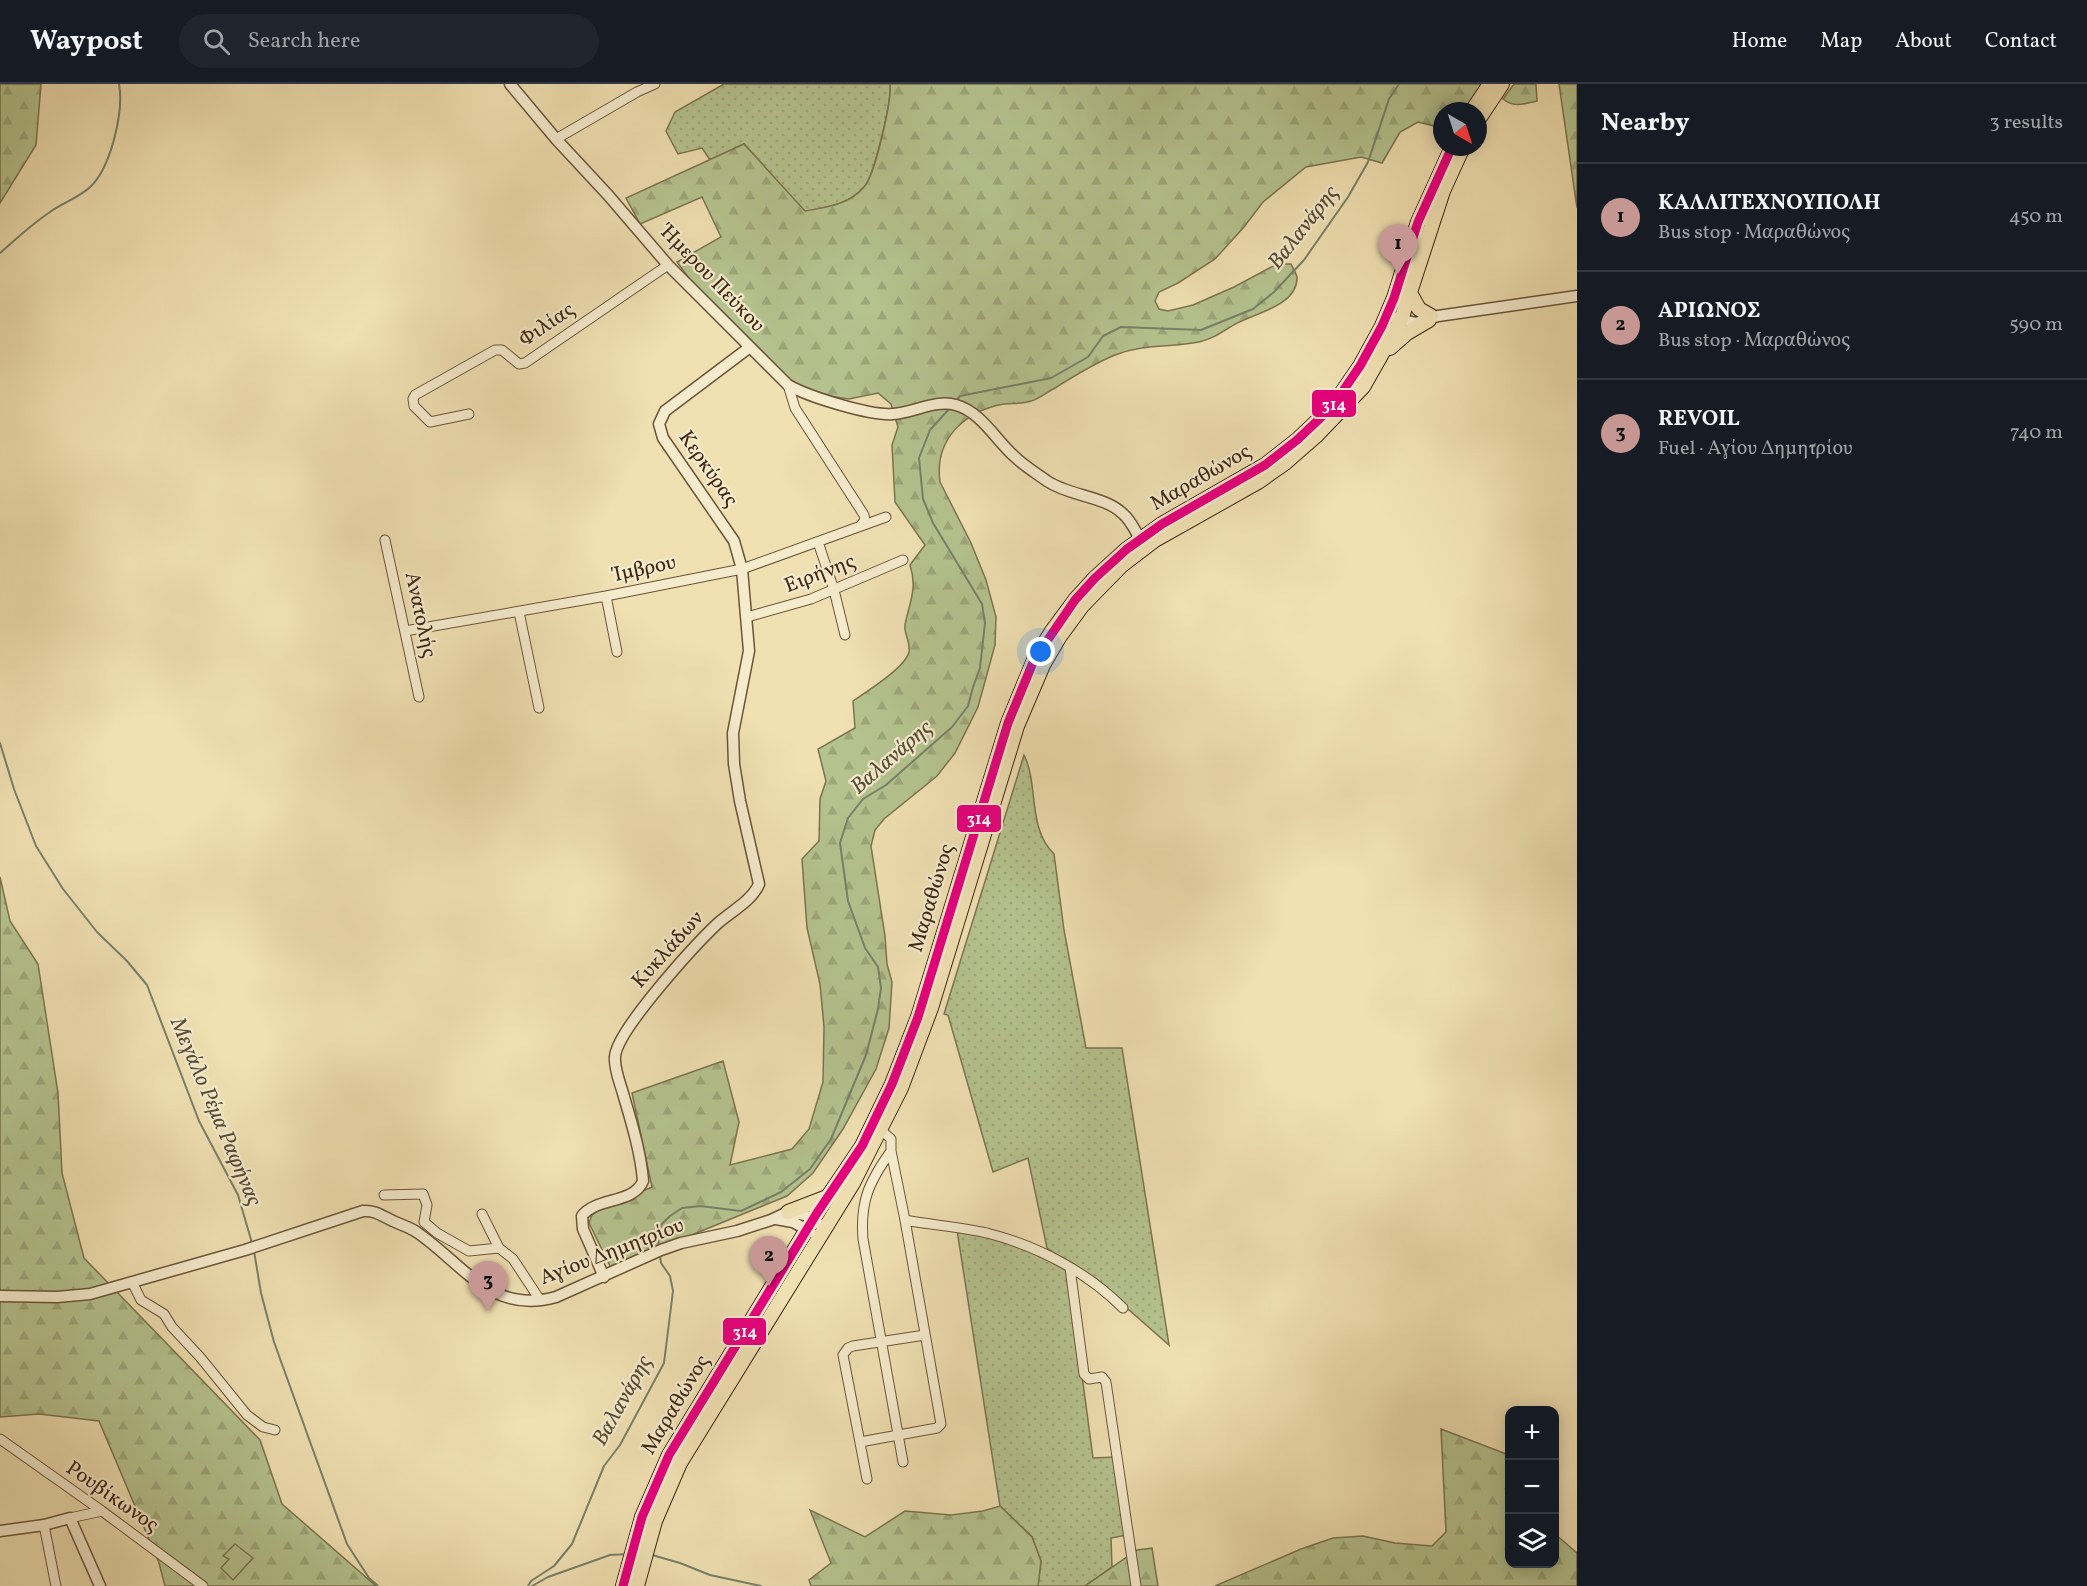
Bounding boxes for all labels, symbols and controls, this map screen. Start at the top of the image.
search box [179,14,599,68]
text: Waypost [30,22,143,61]
icon: search [200,25,233,58]
text: Search here [248,26,360,57]
text: Home [1732,27,1787,56]
text: Map [1820,27,1862,56]
text: About [1895,27,1952,56]
text: Contact [1985,27,2057,56]
north arrow [1433,102,1487,156]
text: Nearby [1601,105,1690,141]
text: 3 results [1989,109,2063,137]
water label: Βαλανάρης [1261,179,1347,277]
text: ΚΑΛΛΙΤΕΧΝΟΥΠΟΛΗ [1658,188,1881,219]
text: 1 [1616,203,1625,231]
text: 450 m [2009,203,2063,231]
street label: Ήμερου Πεύκου [652,217,771,339]
text: Bus stop · Μαραθώνος [1658,219,1850,247]
pin: 1 [1378,224,1418,274]
street label: Φιλίας [513,296,581,354]
text: ΑΡΙΩΝΟΣ [1658,296,1760,327]
text: 2 [1615,311,1626,339]
text: 590 m [2009,311,2063,339]
text: Bus stop · Μαραθώνος [1658,327,1850,355]
line badge: 314 [1311,389,1357,418]
text: 314 [1322,395,1346,417]
text: REVOIL [1658,404,1740,435]
text: 3 [1615,419,1626,447]
text: 740 m [2010,419,2063,447]
street label: Κερκύρας [671,425,745,513]
text: Fuel · Αγίου Δημητρίου [1658,435,1853,463]
street label: Μαραθώνος [1145,437,1257,519]
street label: Ειρήνης [780,547,860,601]
street label: Ίμβρου [609,548,679,590]
street label: Ανατολής [397,569,443,661]
your location [1026,637,1055,666]
water label: Βαλανάρης [844,714,940,802]
line badge: 314 [956,804,1002,833]
text: 314 [967,809,991,831]
street label: Μαραθώνος [902,840,962,956]
street label: Κυκλάδων [625,905,711,995]
water label: Μεγάλο Ρέμα Ραφήνας [161,1012,269,1211]
street label: Αγίου Δημητρίου [536,1211,688,1293]
pin: 2 [750,1236,788,1286]
pin: 3 [468,1262,508,1311]
line badge: 314 [722,1317,767,1346]
text: 314 [733,1322,757,1344]
water label: Βαλανάρης [585,1350,661,1452]
street label: Μαραθώνος [635,1350,717,1460]
map controls [1505,1406,1559,1568]
button: + [1505,1406,1559,1460]
street label: Ρουβίκωνος [60,1454,164,1540]
button: − [1505,1460,1559,1514]
button: layers [1505,1514,1559,1568]

